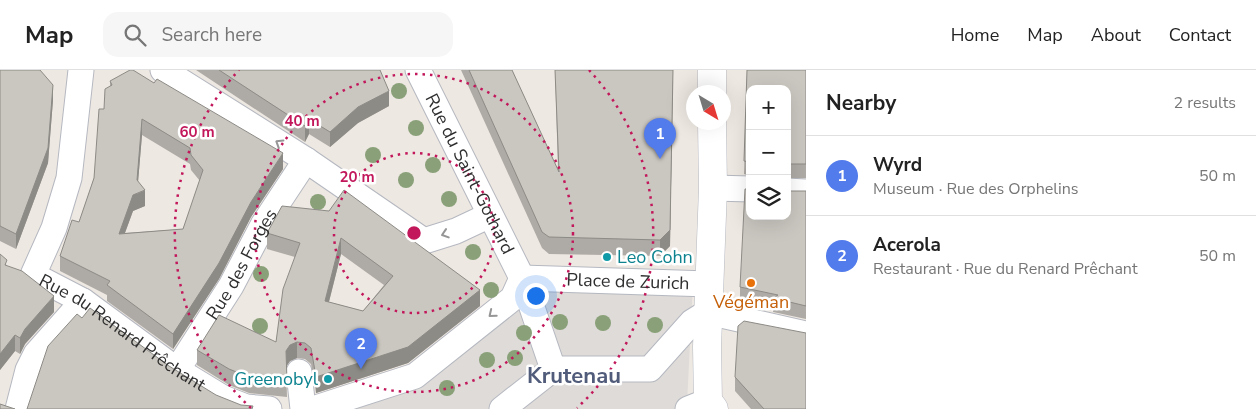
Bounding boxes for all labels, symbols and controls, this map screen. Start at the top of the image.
search box [103,12,453,57]
text: Map [25,19,73,51]
icon: search [121,21,149,49]
text: Search here [161,22,262,48]
text: Home [951,23,999,47]
text: Map [1027,23,1063,47]
text: About [1091,23,1141,47]
text: Contact [1169,23,1231,47]
north arrow [686,85,731,130]
map controls [746,85,791,220]
button: + [746,85,791,130]
text: Nearby [826,89,896,117]
street label: Rue du Saint-Gothard [420,90,520,258]
text: 2 results [1174,92,1236,114]
text: 40 m [284,111,320,131]
pin: 1 [644,118,676,159]
text: 60 m [179,122,215,142]
button: − [746,130,791,175]
one-way arrow [275,140,285,149]
text: Wyrd [873,152,922,178]
text: 1 [837,165,847,187]
text: 50 m [1199,165,1236,187]
text: 20 m [339,167,375,187]
button: layers [746,175,791,220]
text: Museum · Rue des Orphelins [873,178,1079,200]
street label: Rue des Forges [200,204,283,325]
centre of rings [405,224,423,242]
one-way arrow [442,228,450,238]
text: Acerola [873,232,941,258]
place label: Leo Cohn [617,245,693,269]
text: 2 [837,245,847,267]
text: 50 m [1199,245,1236,267]
marker: Leo Cohn [601,251,613,263]
text: Restaurant · Rue du Renard Prêchant [873,258,1138,280]
street label: Place de Zurich [566,267,690,295]
street label: Rue du Renard Prêchant [35,268,211,397]
marker: Végéman [745,277,757,289]
your location [523,283,549,309]
place label: Végéman [712,290,789,314]
one-way arrow [489,309,498,317]
pin: 2 [345,328,377,369]
district label: Krutenau [527,361,621,391]
place label: Greenobyl [234,367,319,391]
marker: Greenobyl [322,373,334,385]

